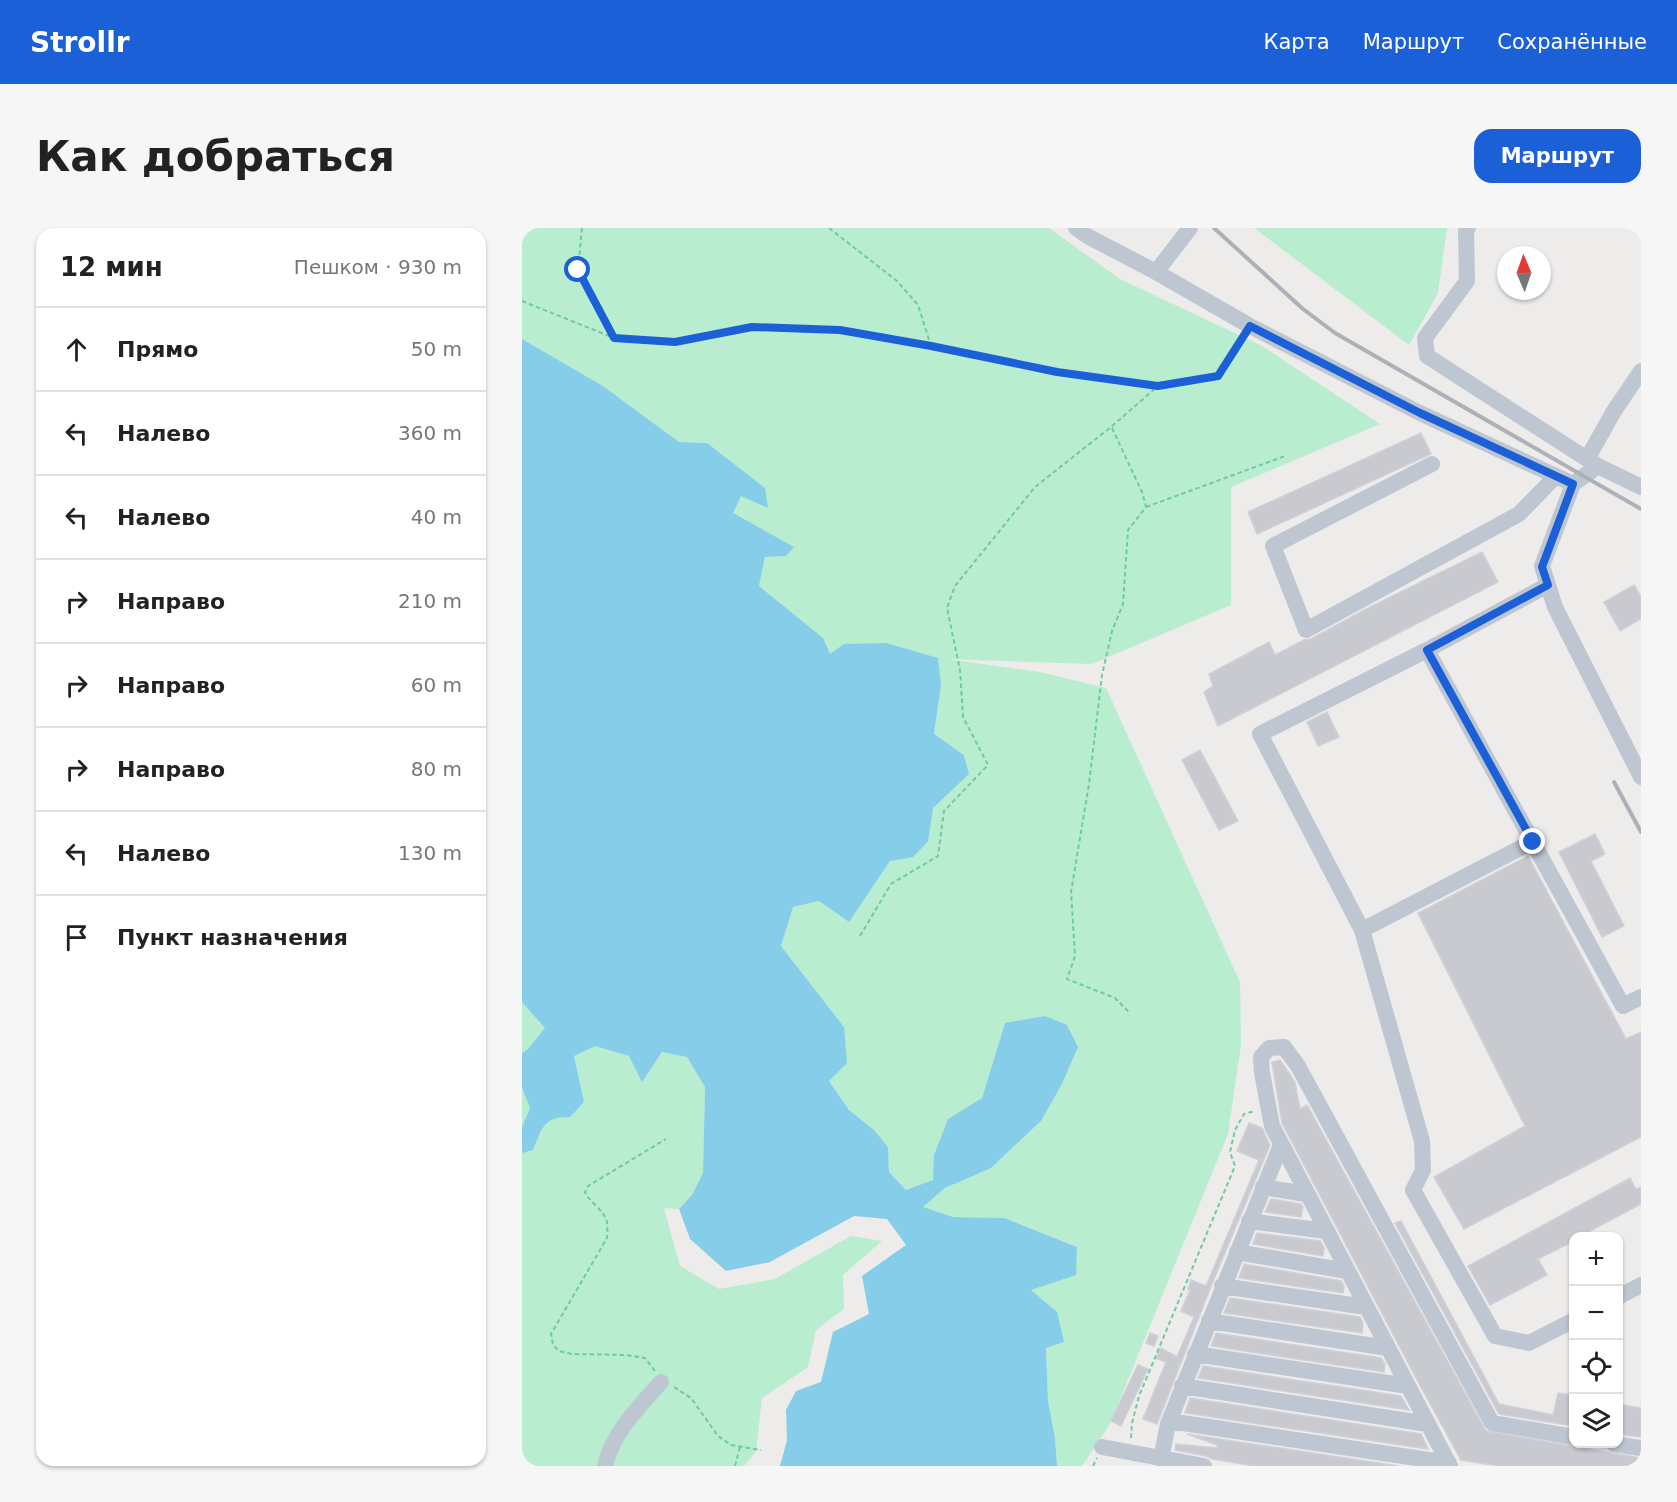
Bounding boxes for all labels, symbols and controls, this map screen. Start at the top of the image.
text: Strollr [30,26,130,59]
text: Карта [1264,30,1330,54]
text: Маршрут [1363,30,1464,54]
text: Сохранённые [1497,30,1647,54]
button: Маршрут [1474,129,1641,183]
text: Как добраться [36,132,395,181]
north arrow [1497,246,1551,300]
text: 12 мин [60,252,163,282]
text: Пешком · 930 m [294,255,462,279]
route start [564,256,590,282]
icon: ahead [60,333,93,366]
text: Прямо [117,337,198,362]
text: 50 m [411,337,462,361]
icon: left [60,417,93,450]
text: Налево [117,421,210,446]
text: 360 m [398,421,462,445]
icon: left [60,501,93,534]
text: Налево [117,505,210,530]
text: 40 m [411,505,462,529]
icon: right [60,585,93,618]
text: Направо [117,589,225,614]
text: 210 m [398,589,462,613]
icon: right [60,669,93,702]
text: Направо [117,673,225,698]
text: 60 m [411,673,462,697]
icon: right [60,753,93,786]
text: Направо [117,757,225,782]
text: 80 m [411,757,462,781]
route end [1519,828,1545,854]
icon: left [60,837,93,870]
text: Налево [117,841,210,866]
text: 130 m [398,841,462,865]
icon: arrive [60,921,93,954]
text: Пункт назначения [117,925,348,950]
map controls [1569,1232,1623,1448]
button: + [1569,1232,1623,1286]
button: − [1569,1286,1623,1340]
button: locate [1569,1340,1623,1394]
button: layers [1569,1394,1623,1448]

